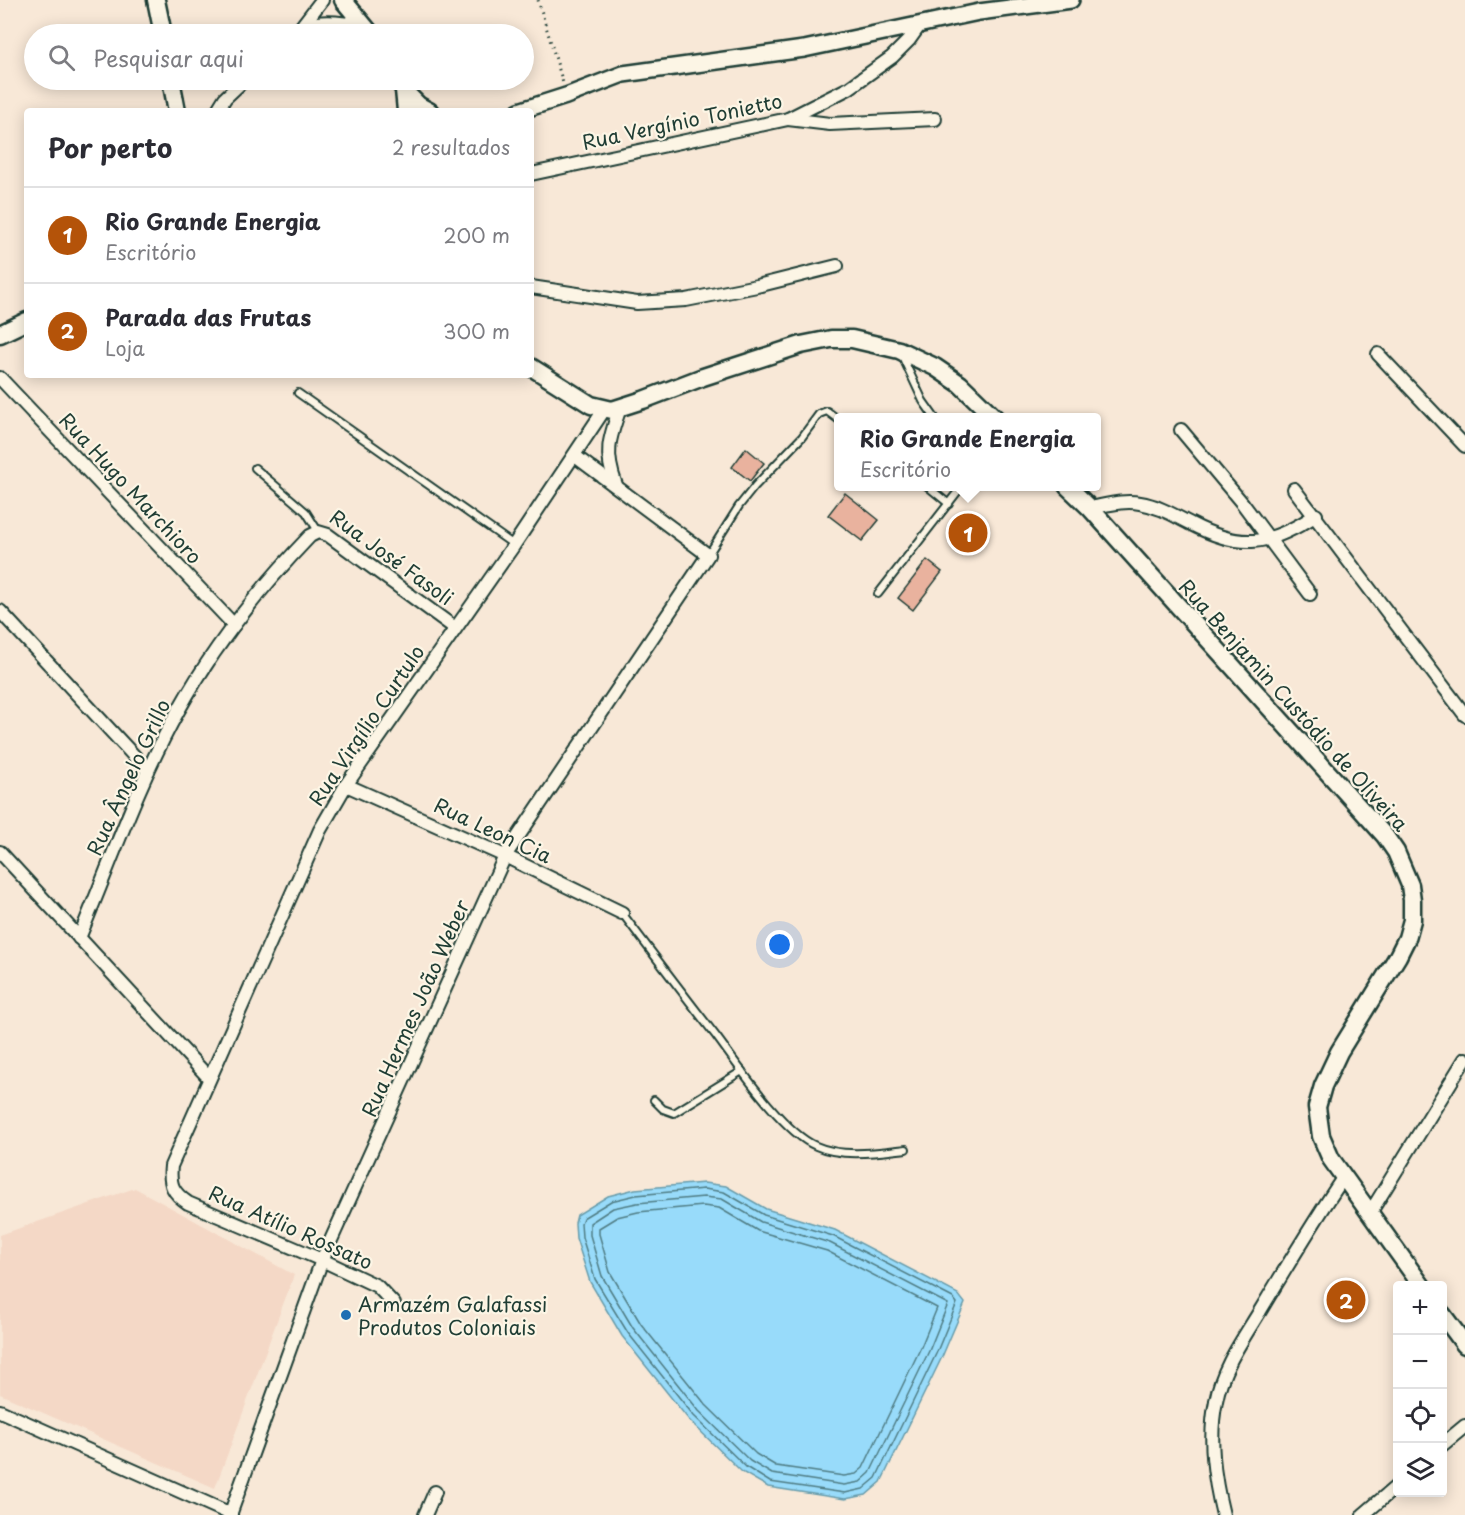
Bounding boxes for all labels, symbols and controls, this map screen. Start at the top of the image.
search box [24,24,534,90]
icon: search [45,41,78,74]
text: Pesquisar aqui [93,41,244,74]
street label: Rua Vergínio Tonietto [579,85,785,157]
text: Por perto [48,128,172,167]
text: 2 resultados [392,132,510,162]
text: Rio Grande Energia [105,204,321,237]
text: 1 [63,220,72,250]
text: 200 m [443,220,510,250]
text: Escritório [105,237,196,267]
text: Parada das Frutas [105,300,311,333]
text: 2 [60,316,75,346]
text: 300 m [443,316,510,346]
text: Loja [105,333,145,363]
street label: Rua Hugo Marchioro [53,406,209,570]
popup [834,413,1101,491]
text: Rio Grande Energia [860,421,1075,454]
text: Escritório [860,454,951,484]
street label: Rua José Fasoli [324,502,460,612]
pin: 1 [948,510,988,556]
street label: Rua Benjamin Custódio de Oliveira [1172,572,1416,838]
street label: Rua Virgílio Curtulo [301,638,431,812]
street label: Rua Ângelo Grillo [79,694,177,860]
street label: Rua Leon Cia [429,790,557,871]
street label: Rua Hermes João Weber [354,894,477,1121]
your location [765,930,794,959]
street label: Rua Atílio Rossato [204,1177,378,1277]
pin: 2 [1326,1278,1366,1322]
map controls [1393,1281,1447,1497]
button: + [1393,1281,1447,1335]
place label: Armazém Galafassi Produtos Coloniais [358,1289,547,1342]
marker: Armazém Galafassi Produtos Coloniais [339,1308,353,1322]
button: − [1393,1335,1447,1389]
button: locate [1393,1389,1447,1443]
button: layers [1393,1443,1447,1497]

